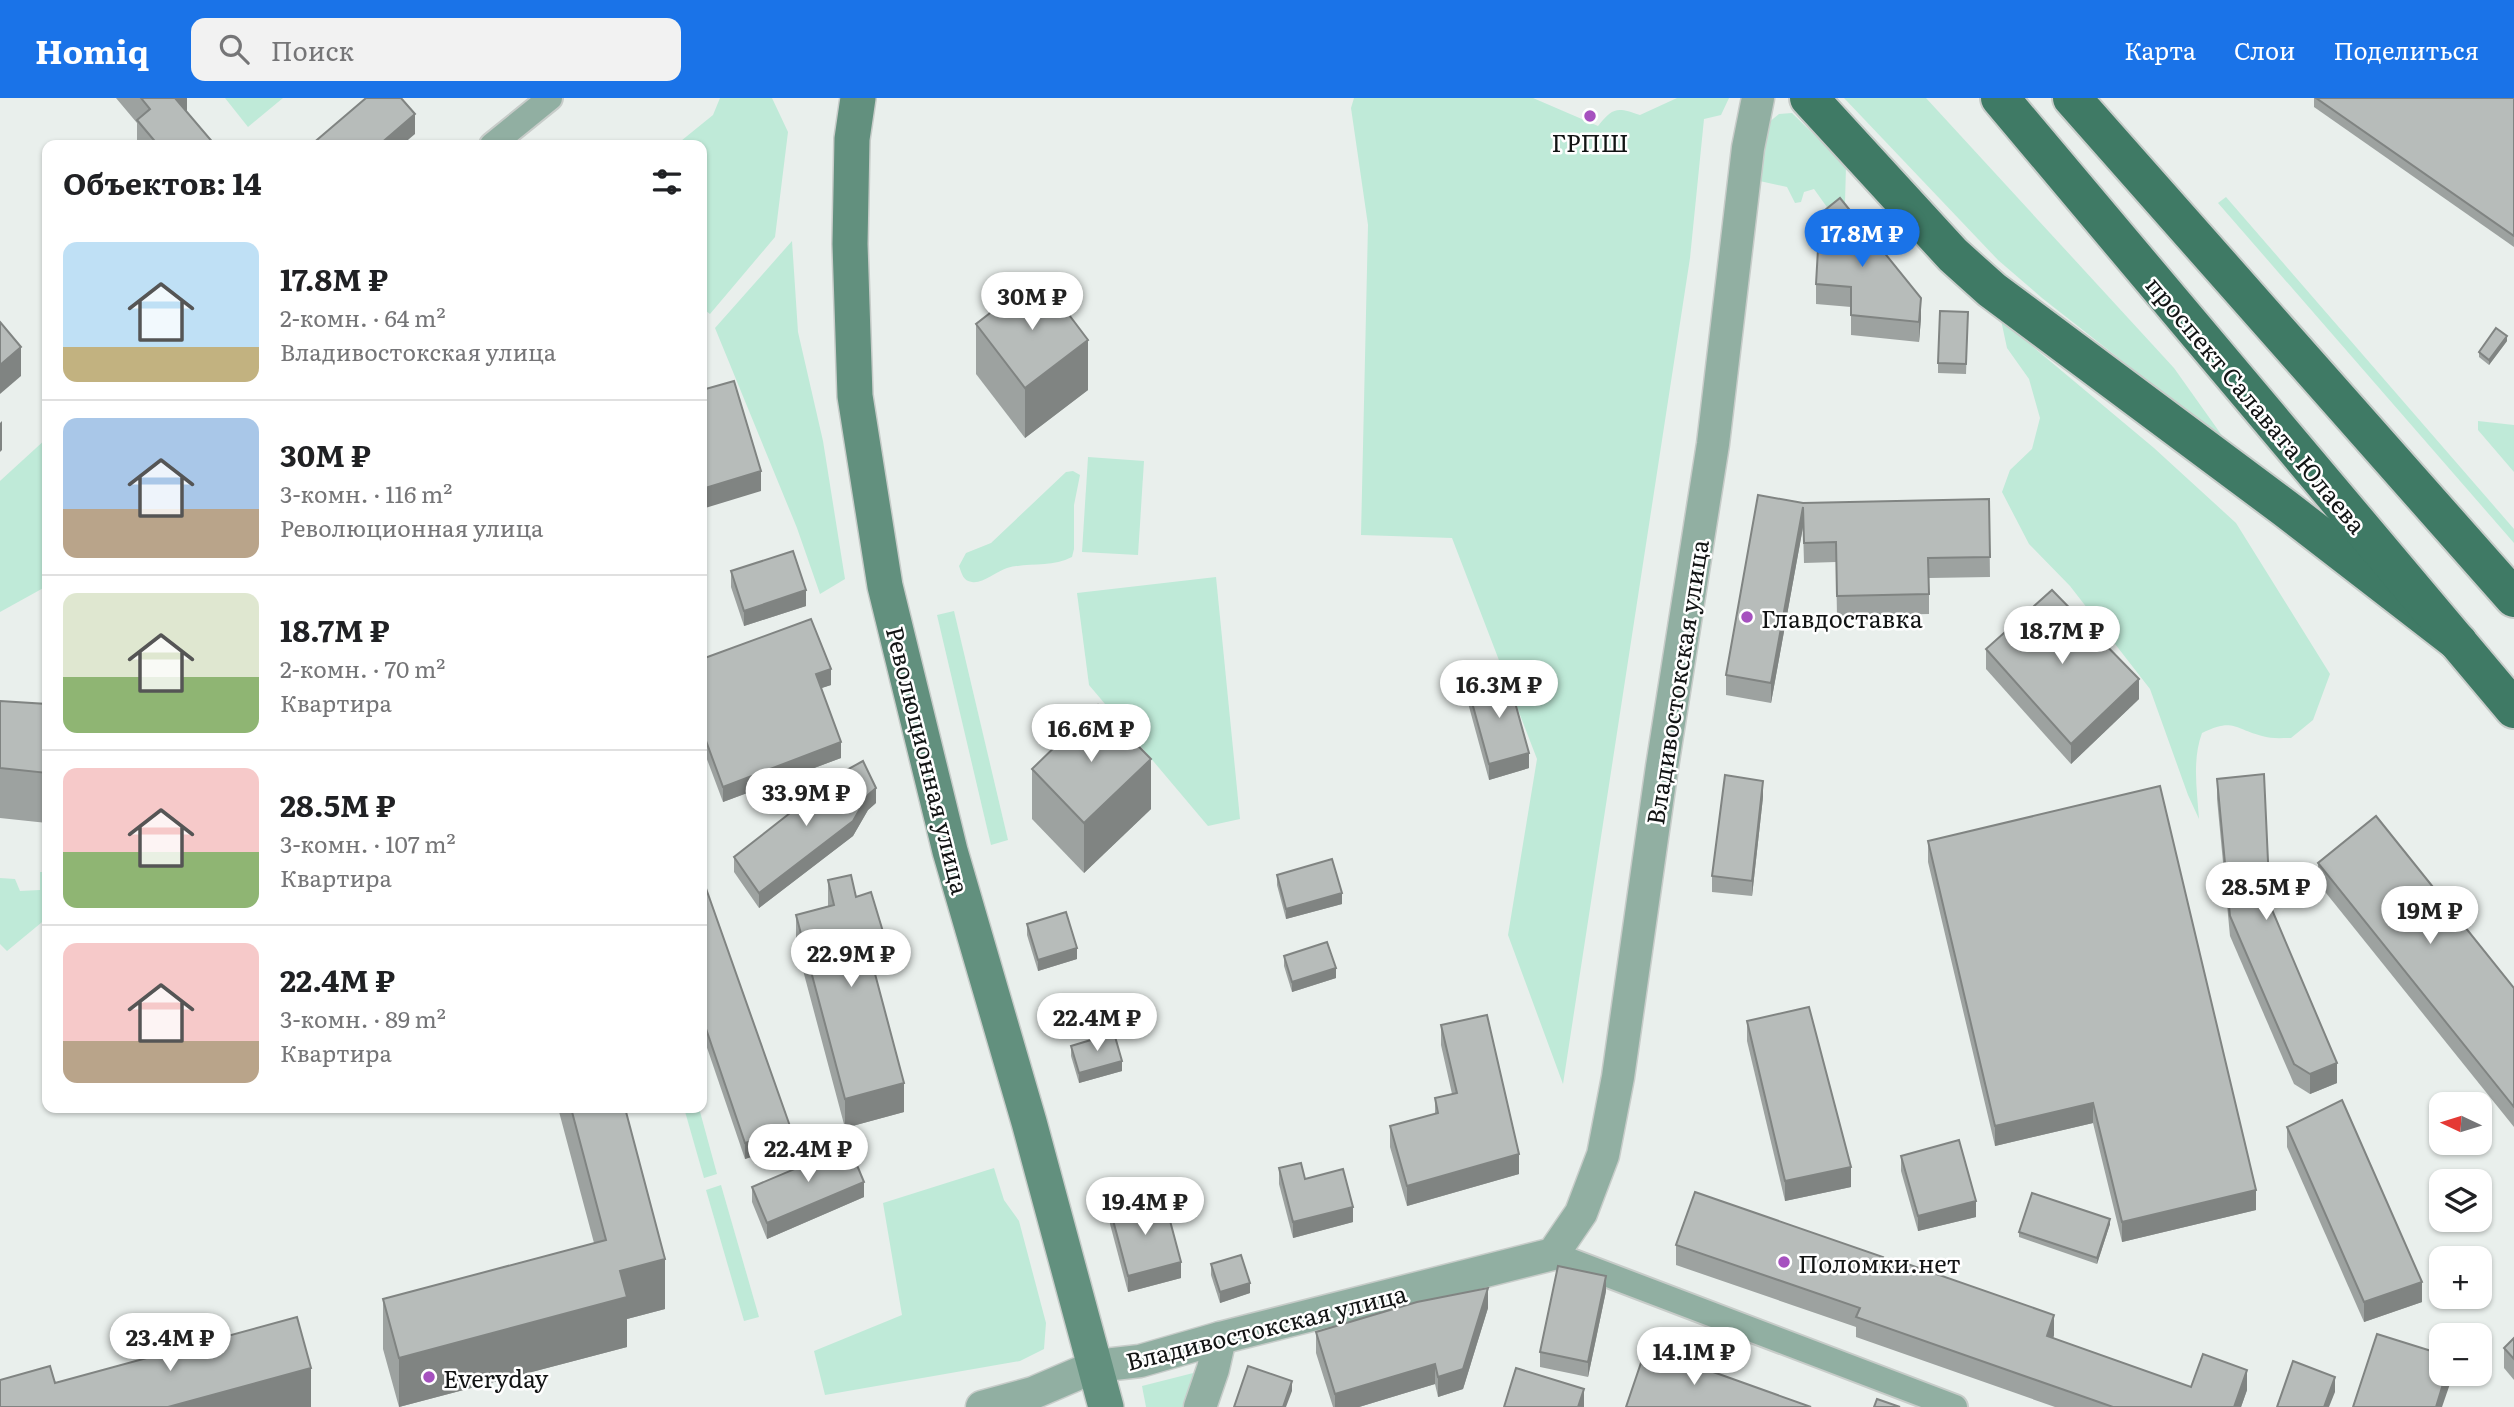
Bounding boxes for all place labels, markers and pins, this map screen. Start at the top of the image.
marker: ГРПШ [1582,108,1598,124]
place label: ГРПШ [1552,124,1628,159]
pin: 17.8M ₽ [1797,209,1927,269]
pin: 30M ₽ [983,272,1081,332]
place label: Главдоставка [1761,600,1923,635]
pin: 18.7M ₽ [1997,606,2127,666]
marker: Главдоставка [1739,609,1755,625]
pin: 16.3M ₽ [1434,660,1564,720]
pin: 16.6M ₽ [1026,704,1156,764]
pin: 33.9M ₽ [741,768,871,828]
pin: 28.5M ₽ [2201,862,2331,922]
pin: 19M ₽ [2381,886,2479,946]
pin: 22.9M ₽ [786,930,916,989]
pin: 22.4M ₽ [1032,993,1162,1053]
pin: 22.4M ₽ [743,1124,873,1184]
pin: 19.4M ₽ [1080,1178,1210,1237]
place label: Поломки.нет [1798,1245,1961,1280]
marker: Поломки.нет [1776,1254,1792,1270]
pin: 23.4M ₽ [105,1314,235,1373]
pin: 14.1M ₽ [1629,1328,1759,1387]
place label: Everyday [443,1360,549,1395]
marker: Everyday [421,1369,437,1385]

